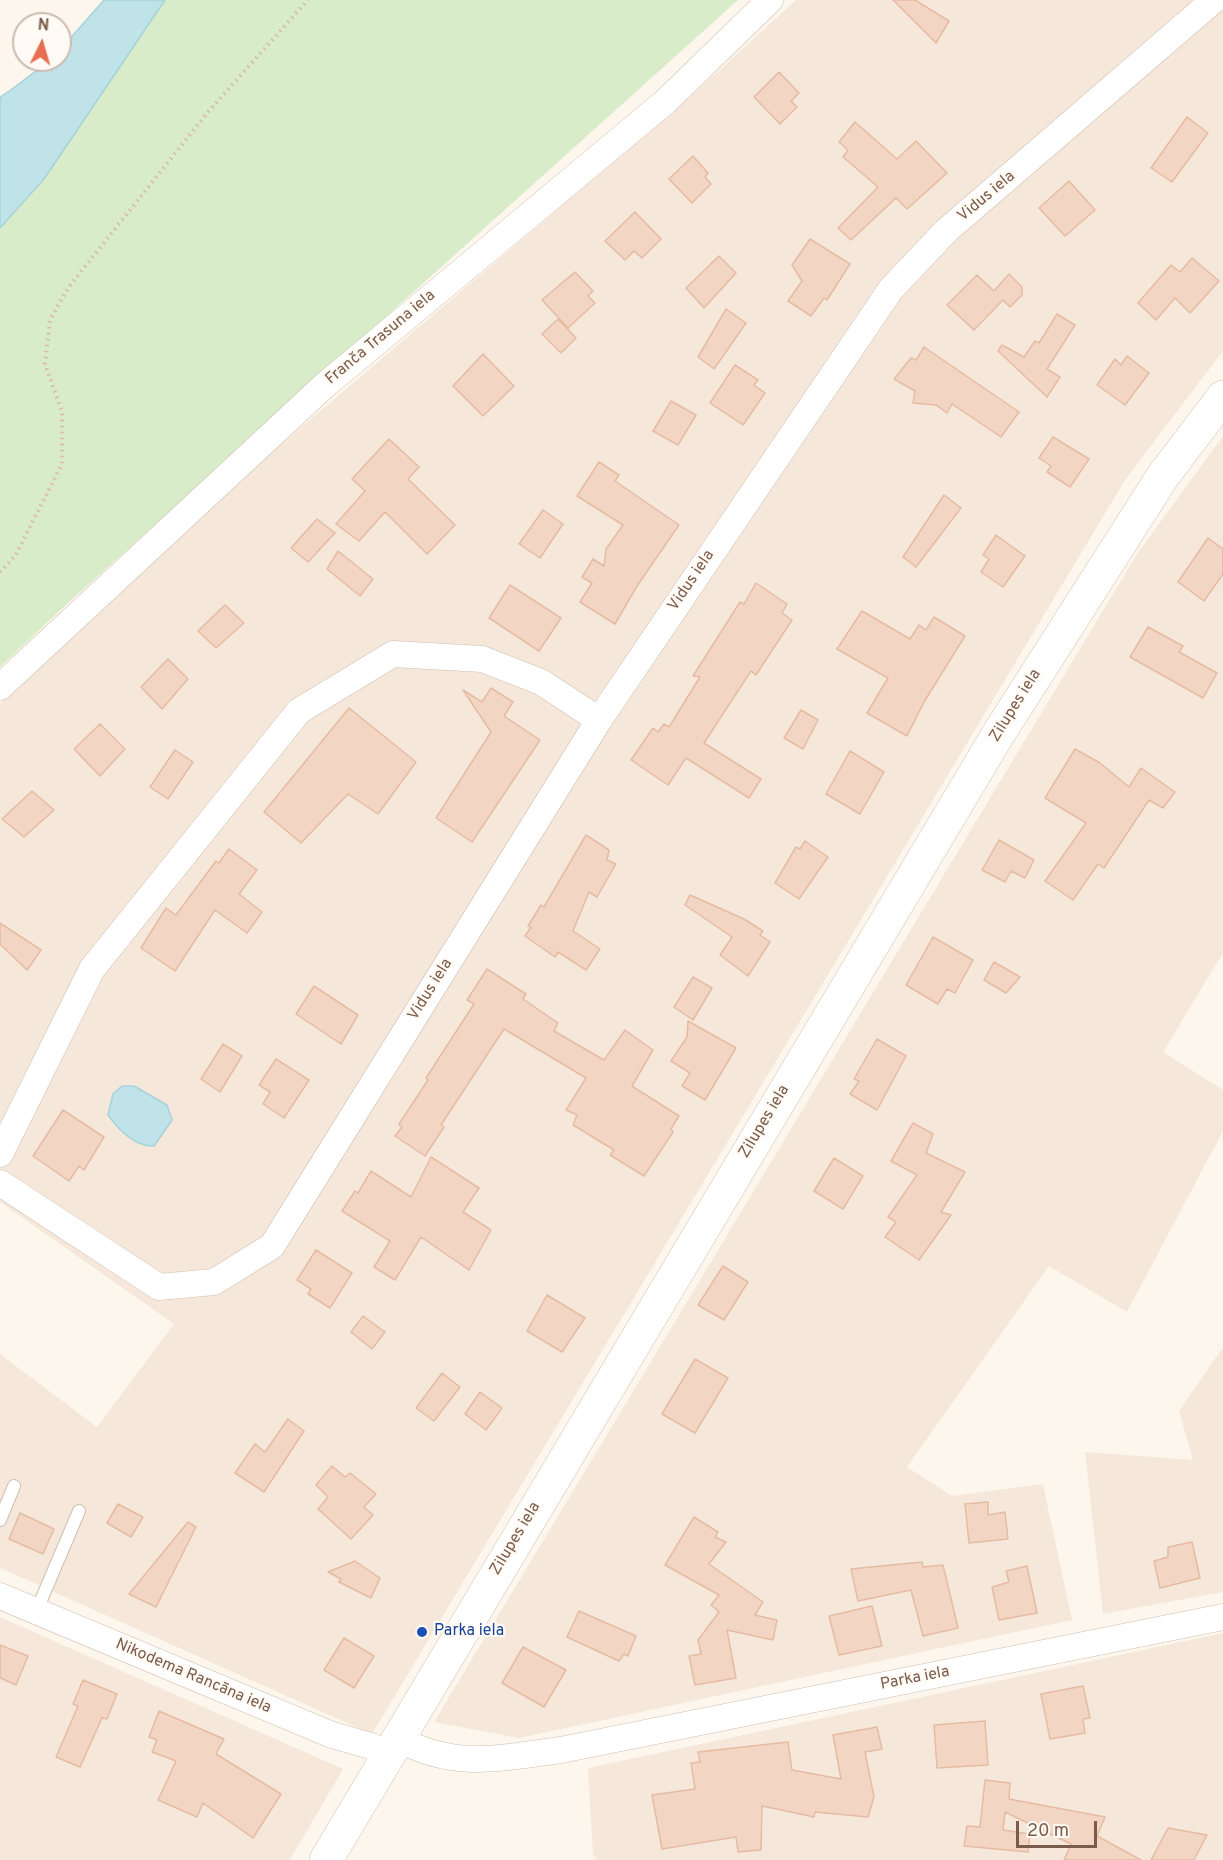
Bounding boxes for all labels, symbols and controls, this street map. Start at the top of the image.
north arrow [12,12,72,72]
text: N [37,16,50,37]
street label: Vidus iela [954,167,1020,227]
street label: Franča Trasuna iela [322,287,440,389]
street label: Vidus iela [665,547,719,615]
street label: Zilupes iela [986,666,1046,746]
street label: Vidus iela [405,956,457,1024]
street label: Zilupes iela [736,1082,794,1162]
street label: Zilupes iela [487,1499,545,1579]
place label: Parka iela [434,1622,504,1642]
marker: Parka iela [415,1625,429,1639]
street label: Nikodema Rancāna iela [112,1635,274,1719]
street label: Parka iela [879,1663,951,1695]
scale bar [1019,1809,1100,1847]
text: 20 m [1027,1820,1069,1843]

